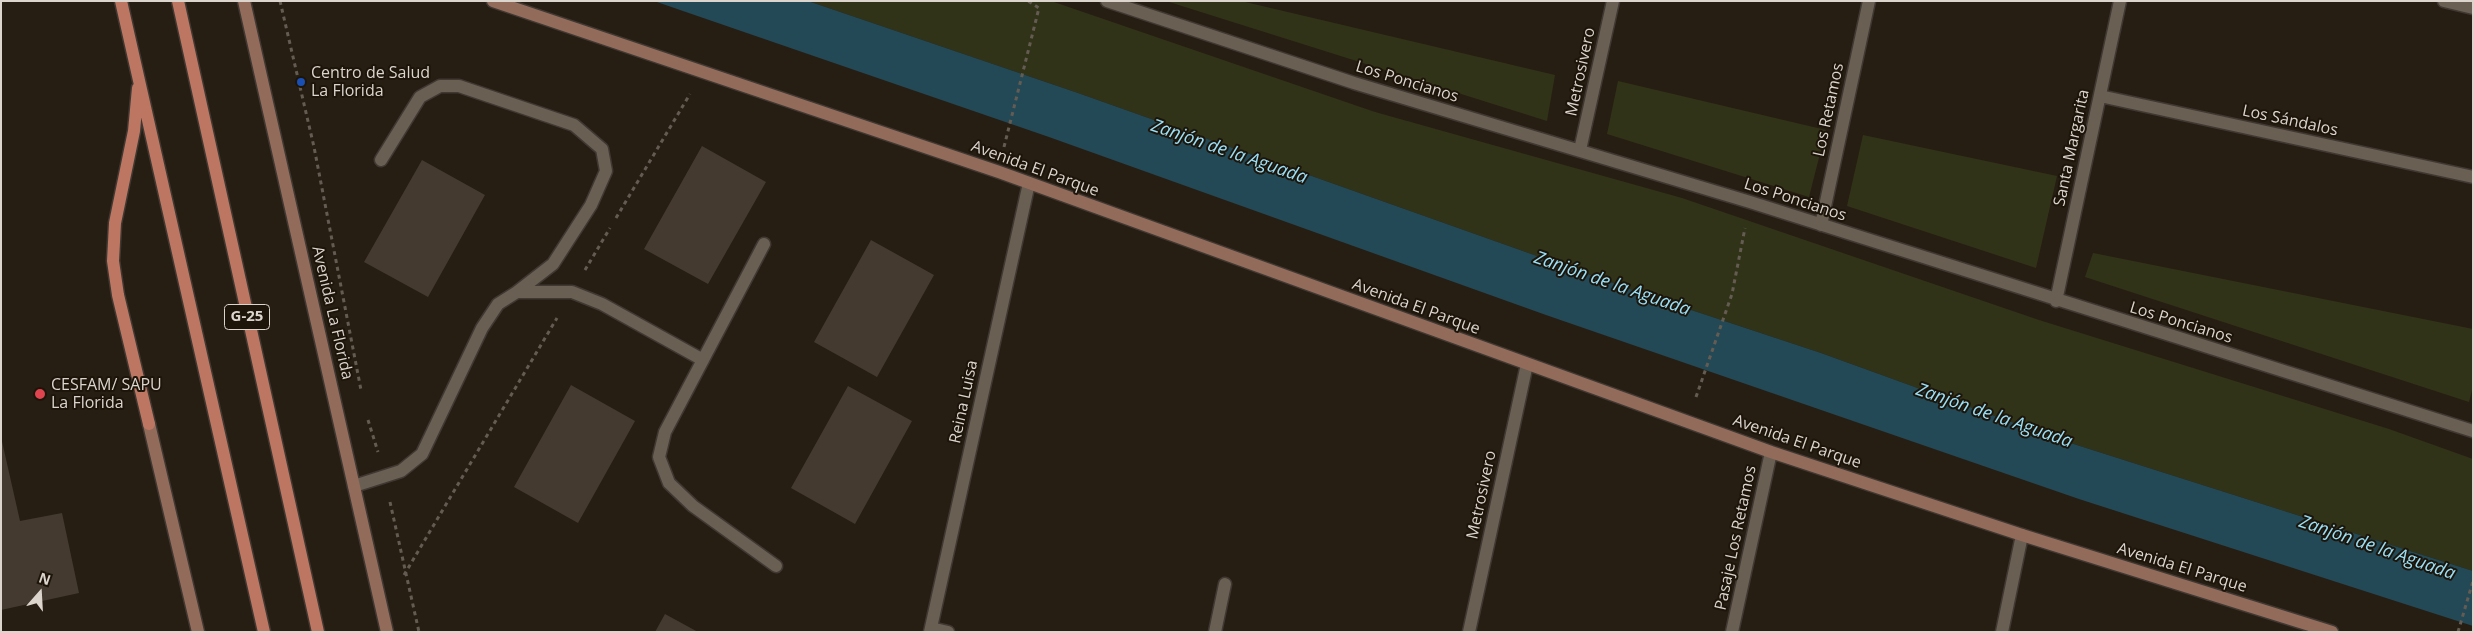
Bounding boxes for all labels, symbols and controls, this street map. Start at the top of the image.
street label: Metrosivero [1562,26,1600,118]
street label: Los Poncianos [1353,57,1461,107]
street label: Los Retamos [1810,61,1848,159]
place label: Centro de Salud La Florida [311,63,430,101]
marker: Centro de Salud La Florida [295,76,307,88]
street label: Santa Margarita [2050,88,2094,208]
street label: Los Sándalos [2240,102,2340,140]
water label: Zanjón de la Aguada [1148,115,1310,189]
street label: Avenida El Parque [969,137,1101,201]
street label: Los Poncianos [1741,174,1849,226]
street label: Avenida La Florida [307,244,357,382]
water label: Zanjón de la Aguada [1531,247,1693,321]
street label: Avenida El Parque [1350,275,1482,339]
street label: Los Poncianos [2127,298,2235,348]
road number: G-25 [224,304,270,330]
street label: Reina Luisa [946,359,982,445]
place label: CESFAM/ SAPU La Florida [51,375,162,413]
water label: Zanjón de la Aguada [1913,379,2075,453]
marker: CESFAM/ SAPU La Florida [33,387,47,401]
street label: Avenida El Parque [1730,411,1864,473]
street label: Metrosivero [1463,449,1501,541]
street label: Pasaje Los Retamos [1711,464,1761,612]
water label: Zanjón de la Aguada [2296,511,2458,585]
street label: Avenida El Parque [2115,539,2249,597]
north arrow [15,568,65,618]
text: N [37,568,54,589]

